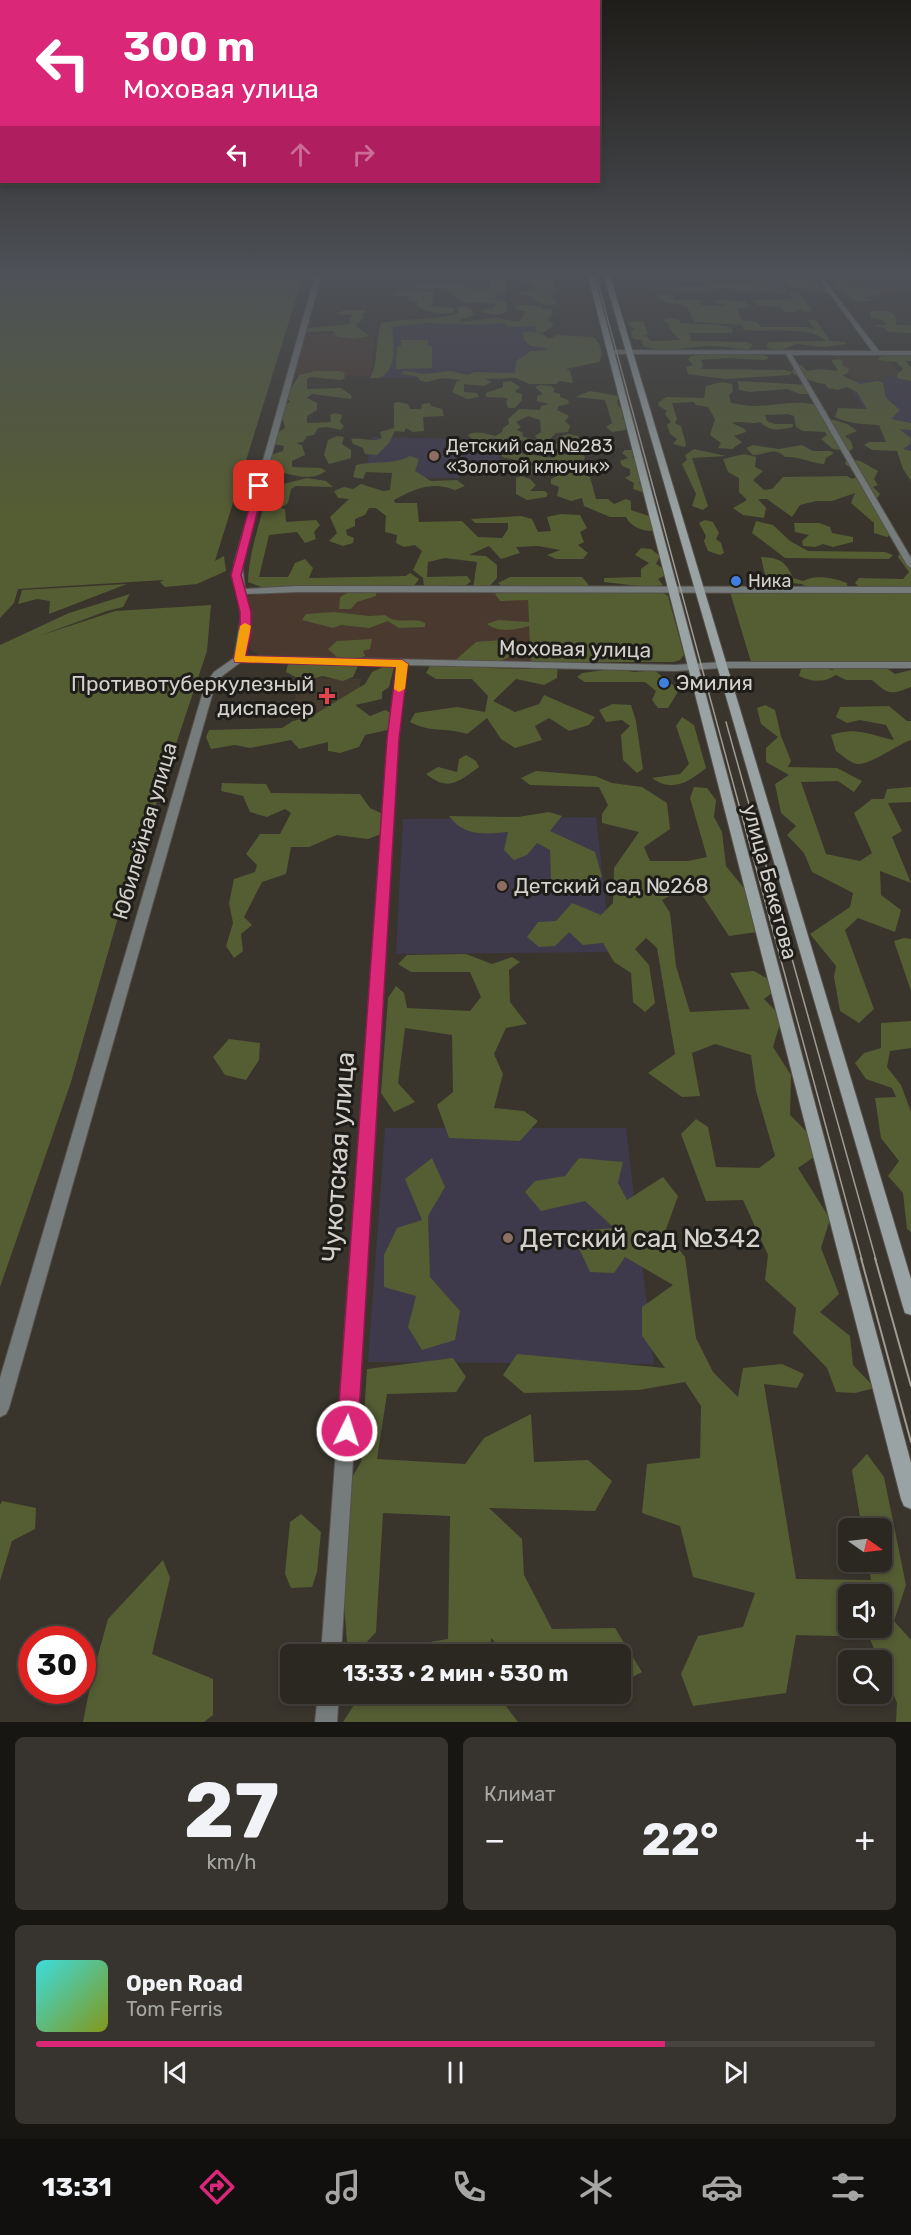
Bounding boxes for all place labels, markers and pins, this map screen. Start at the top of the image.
place label: Детский сад №283 «Золотой ключик» [446,435,613,478]
marker: Детский сад №283 «Золотой ключик» [427,449,441,463]
pin [233,460,284,511]
place label: Ника [748,570,791,592]
marker: Ника [729,574,743,588]
place label: Эмилия [676,670,753,695]
place label: Противотуберкулезный диспасер [71,671,314,720]
marker: Эмилия [657,676,671,690]
marker: Противотуберкулезный диспасер [318,687,336,705]
place label: Детский сад №268 [514,873,709,898]
marker: Детский сад №268 [495,879,509,893]
place label: Детский сад №342 [520,1223,760,1254]
marker: Детский сад №342 [501,1231,515,1245]

